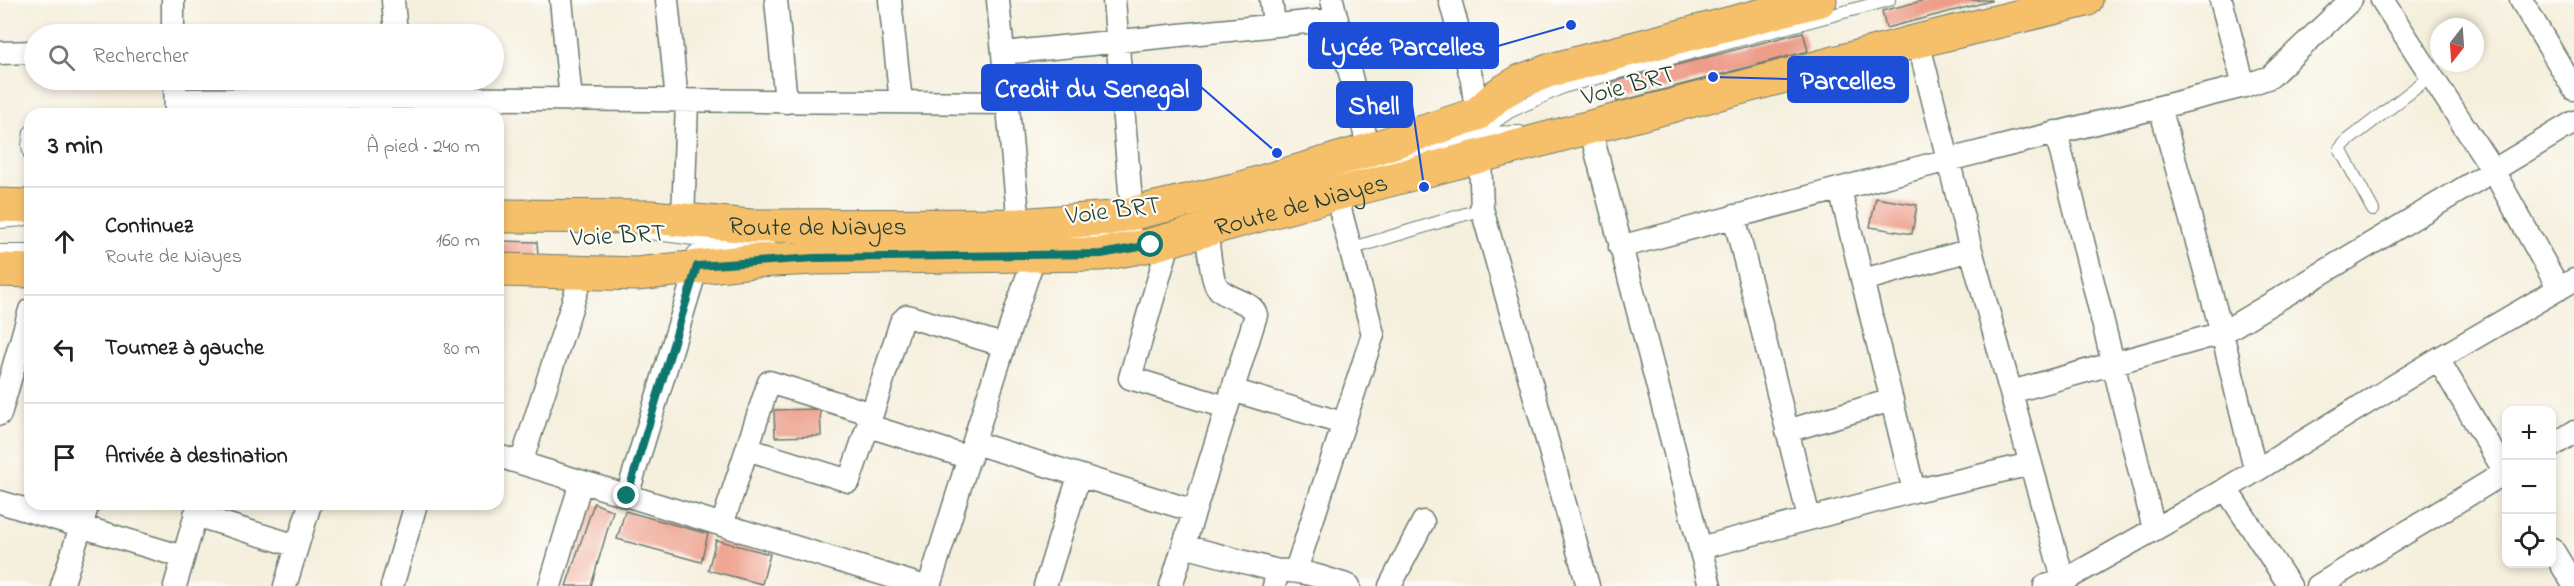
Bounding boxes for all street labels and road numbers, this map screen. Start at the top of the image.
street label: Voie BRT [1577,56,1680,118]
street label: Route de Niayes [1211,165,1392,249]
street label: Voie BRT [1063,187,1163,237]
street label: Route de Niayes [727,208,907,248]
street label: Voie BRT [569,216,667,259]

